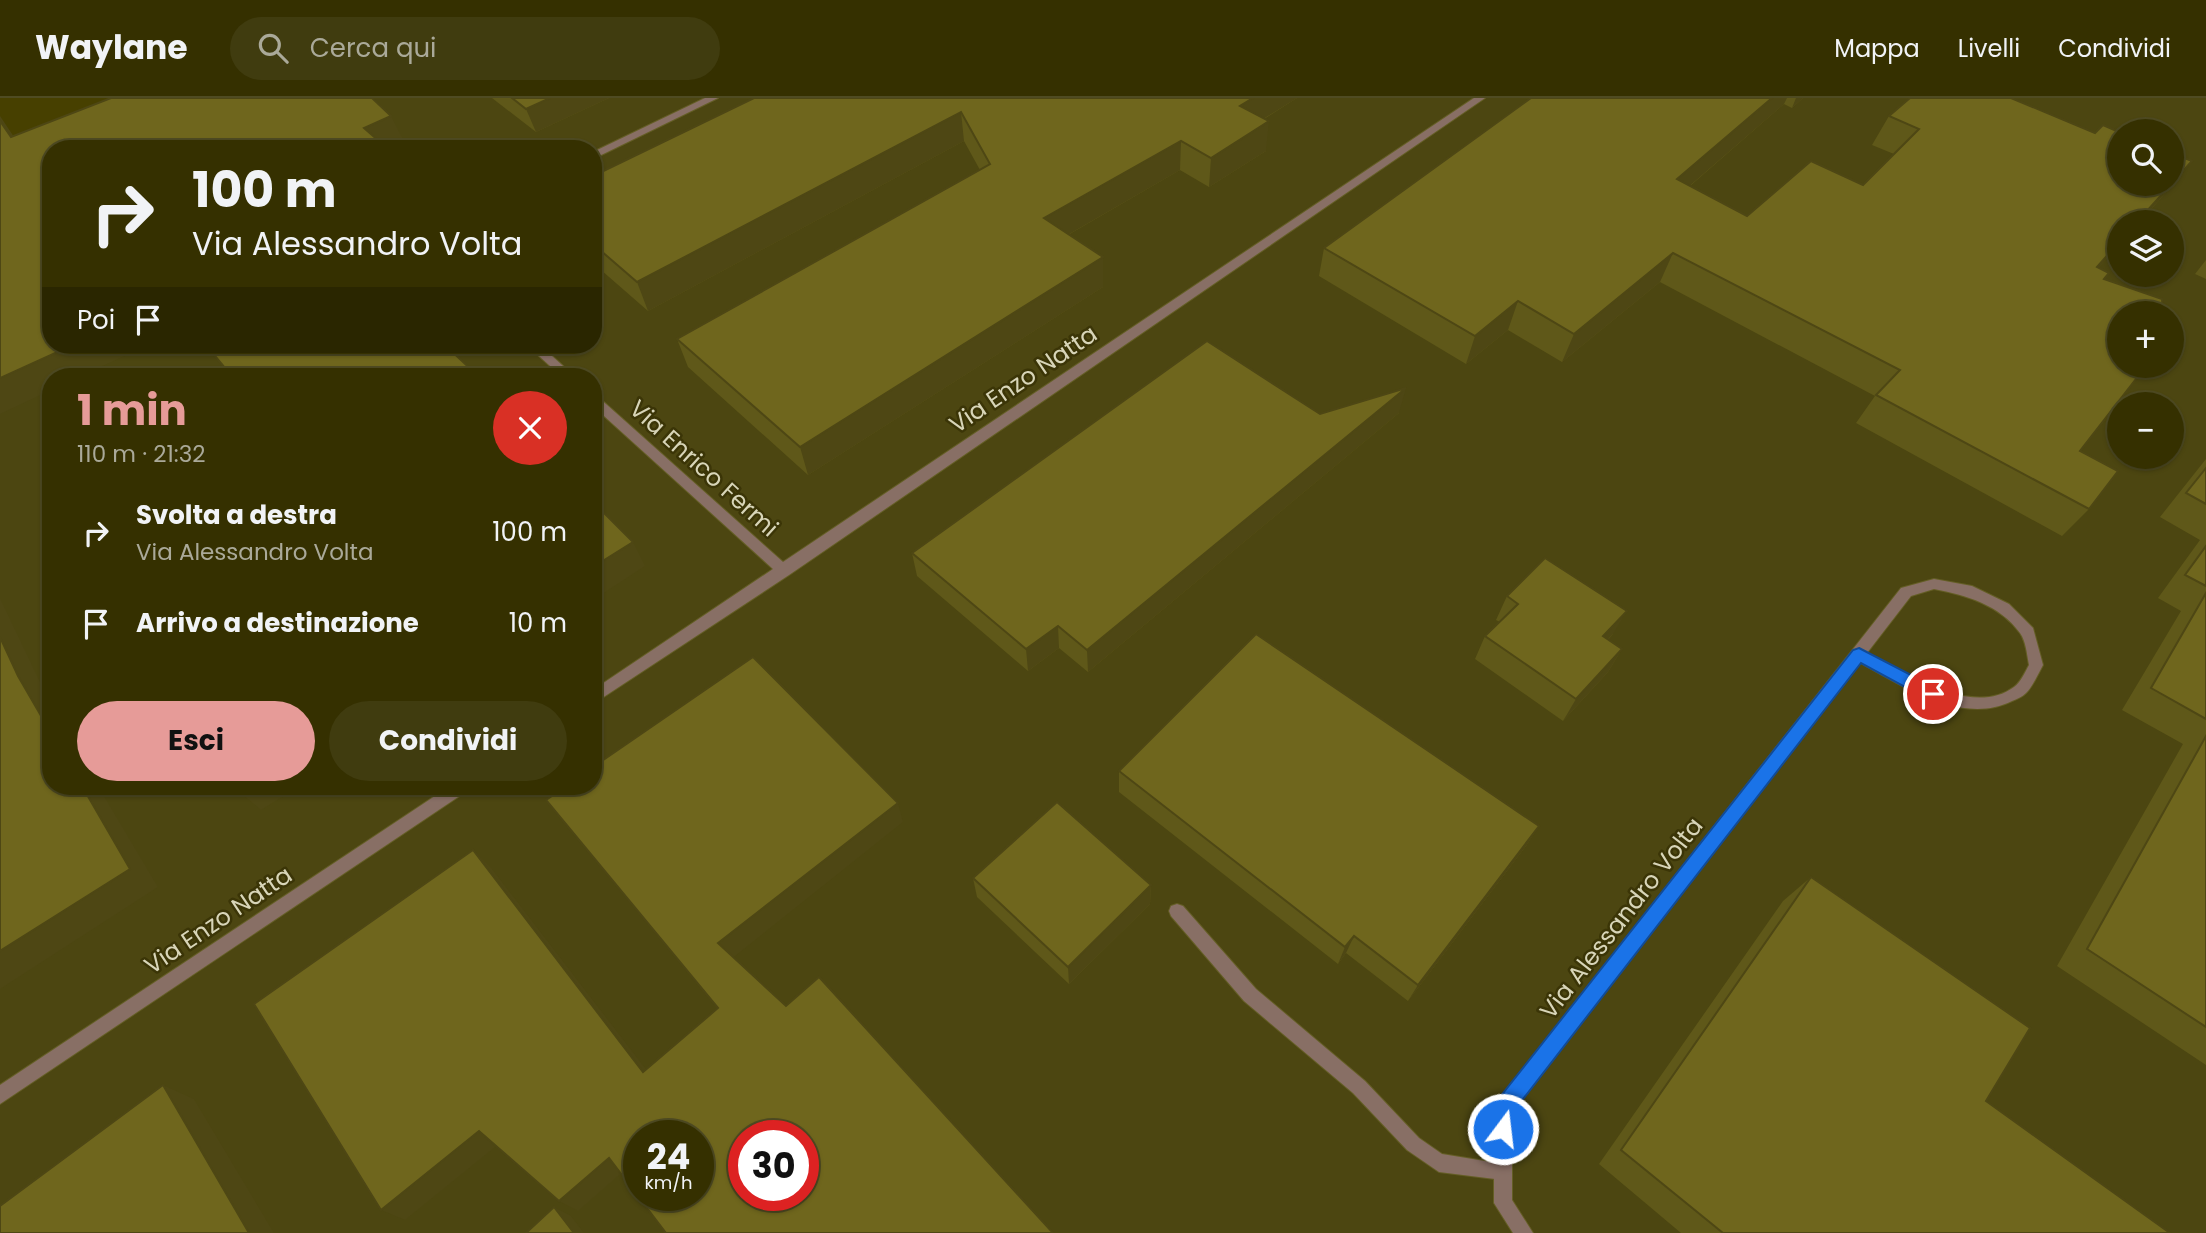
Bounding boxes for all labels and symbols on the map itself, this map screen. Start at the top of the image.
street label: Via Enzo Natta [943,317,1103,441]
street label: Via Enrico Fermi [622,392,786,544]
pin [1903,664,1963,724]
street label: Via Alessandro Volta [1532,810,1710,1026]
street label: Via Enzo Natta [138,858,298,982]
position arrow [1466,1092,1540,1166]
speed limit sign: 30 [728,1120,819,1211]

